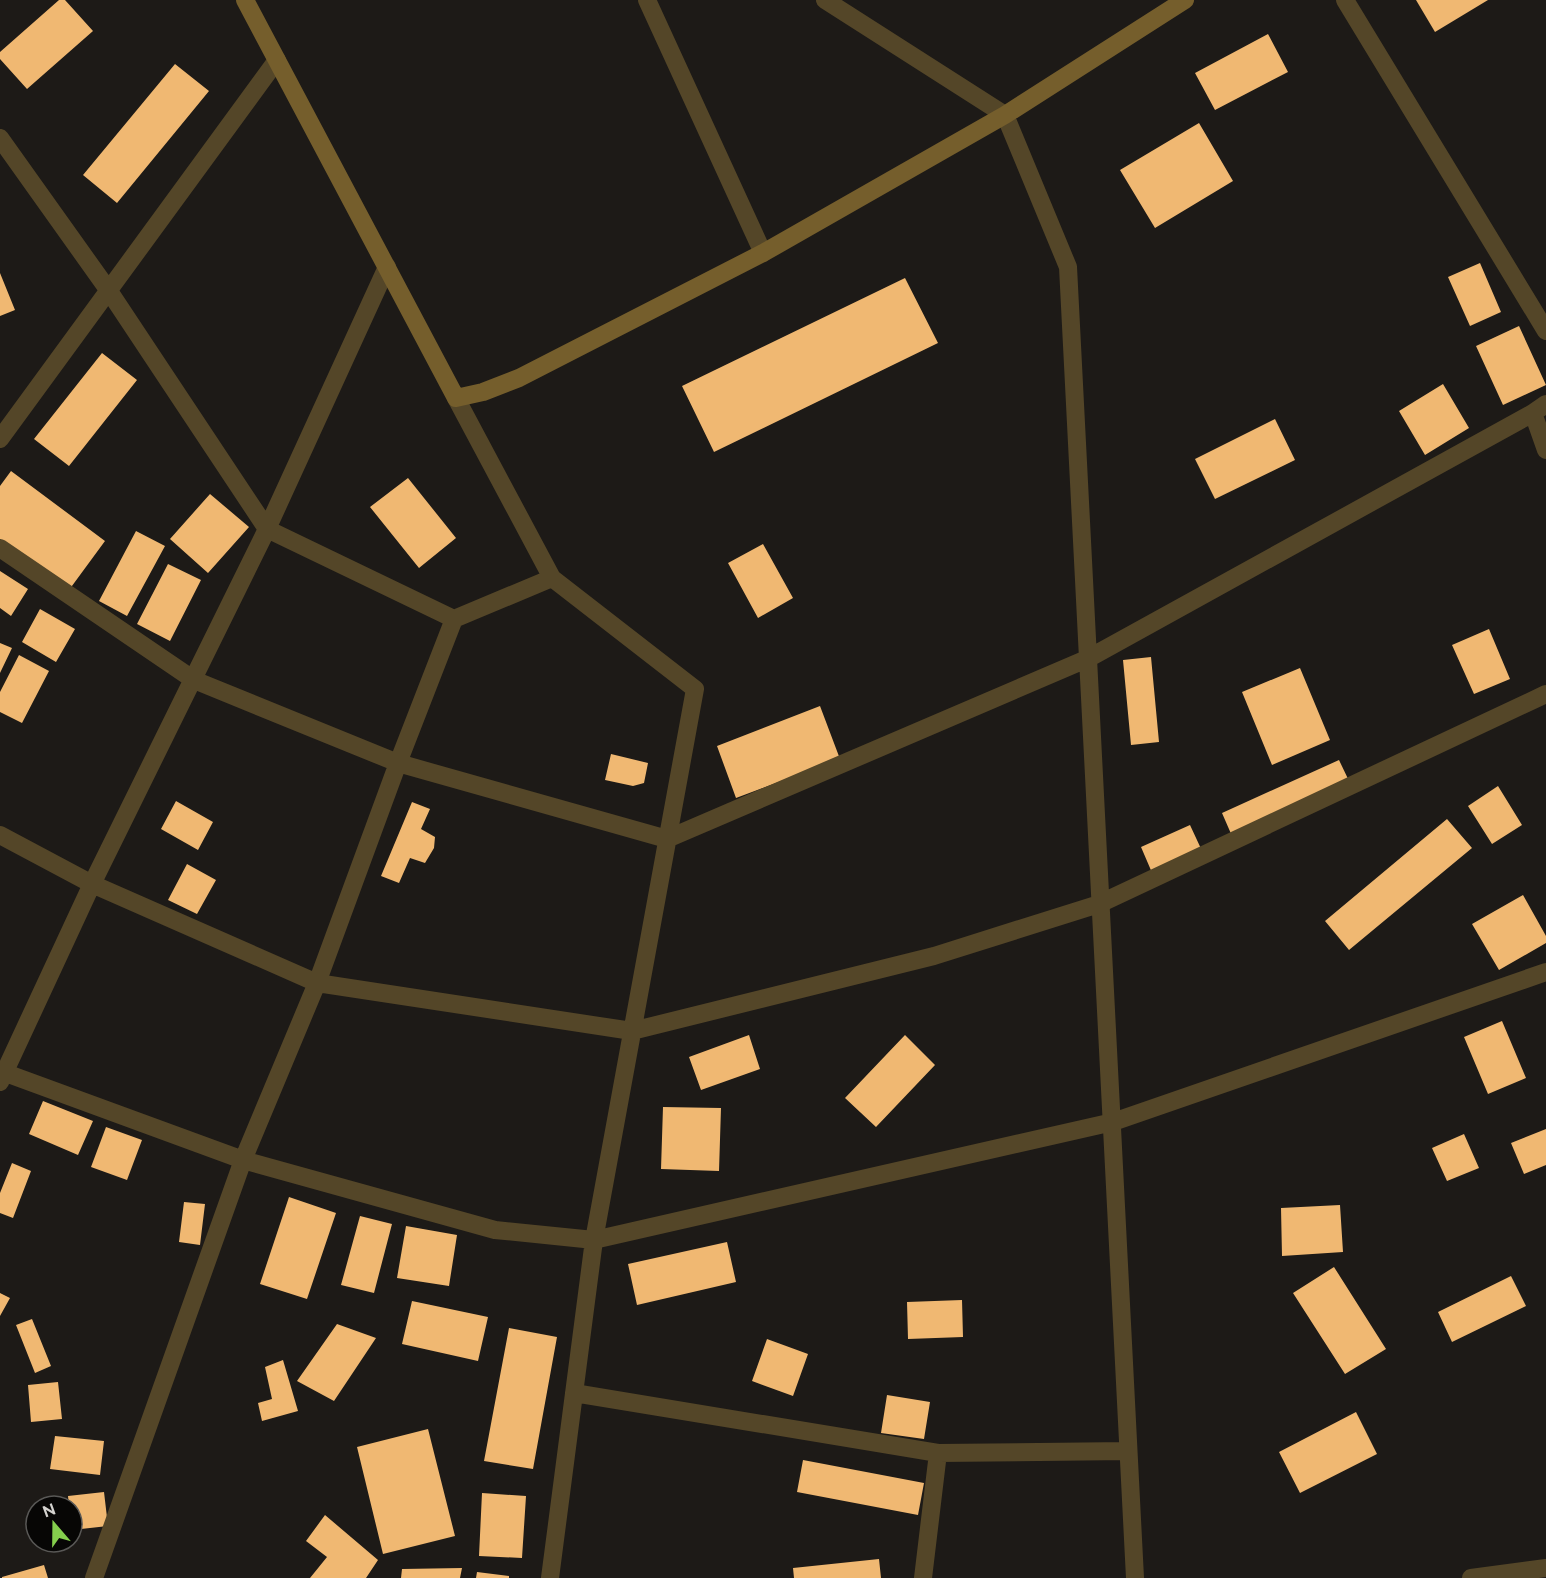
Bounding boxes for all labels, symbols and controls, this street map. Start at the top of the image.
north arrow [24,1494,84,1554]
text: N [40,1499,58,1521]

